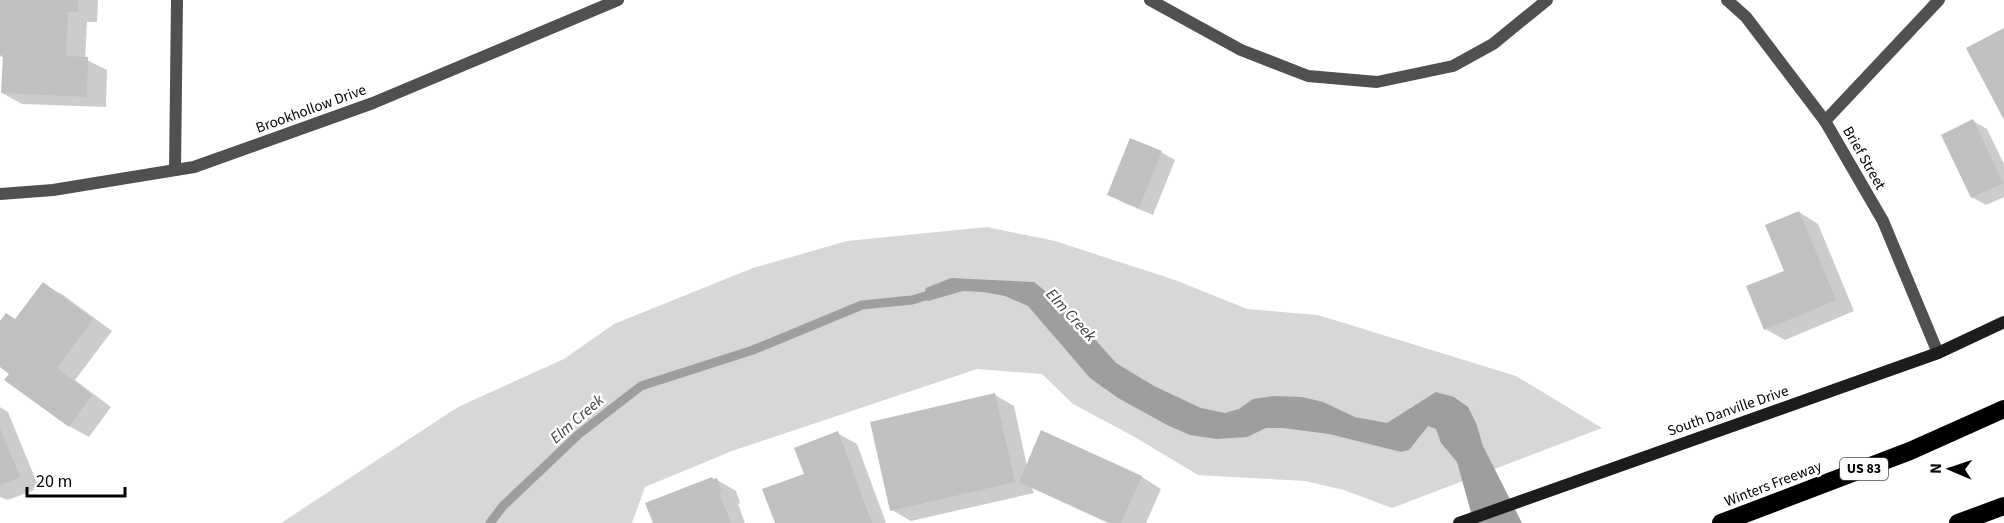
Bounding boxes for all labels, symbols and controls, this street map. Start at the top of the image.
street label: Brookhollow Drive [253,79,369,139]
street label: Brief Street [1837,122,1891,194]
water label: Elm Creek [1041,284,1101,347]
street label: South Danville Drive [1665,380,1791,442]
water label: Elm Creek [545,389,609,449]
north arrow [1920,439,1980,499]
street label: Winters Freeway [1721,456,1825,512]
road number: US 83 [1840,458,1888,480]
scale bar [27,460,124,498]
text: N [1925,463,1947,474]
text: 20 m [36,469,72,494]

